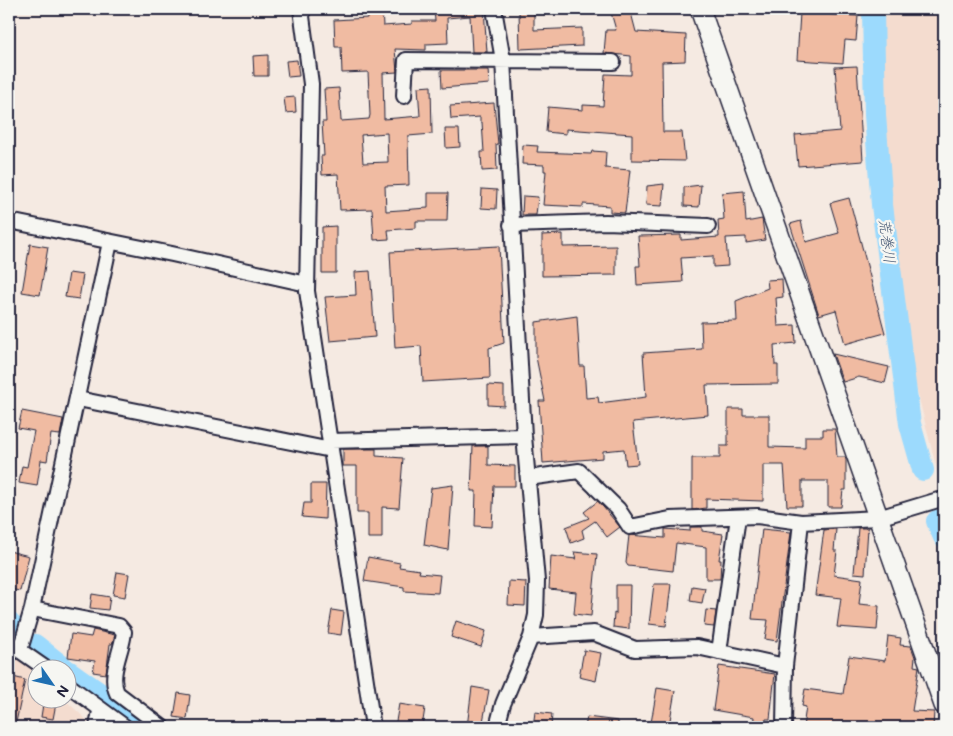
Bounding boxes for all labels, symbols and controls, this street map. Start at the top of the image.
water label: 荒巻川 [875,217,901,264]
north arrow [28,658,78,708]
text: N [52,682,74,701]

